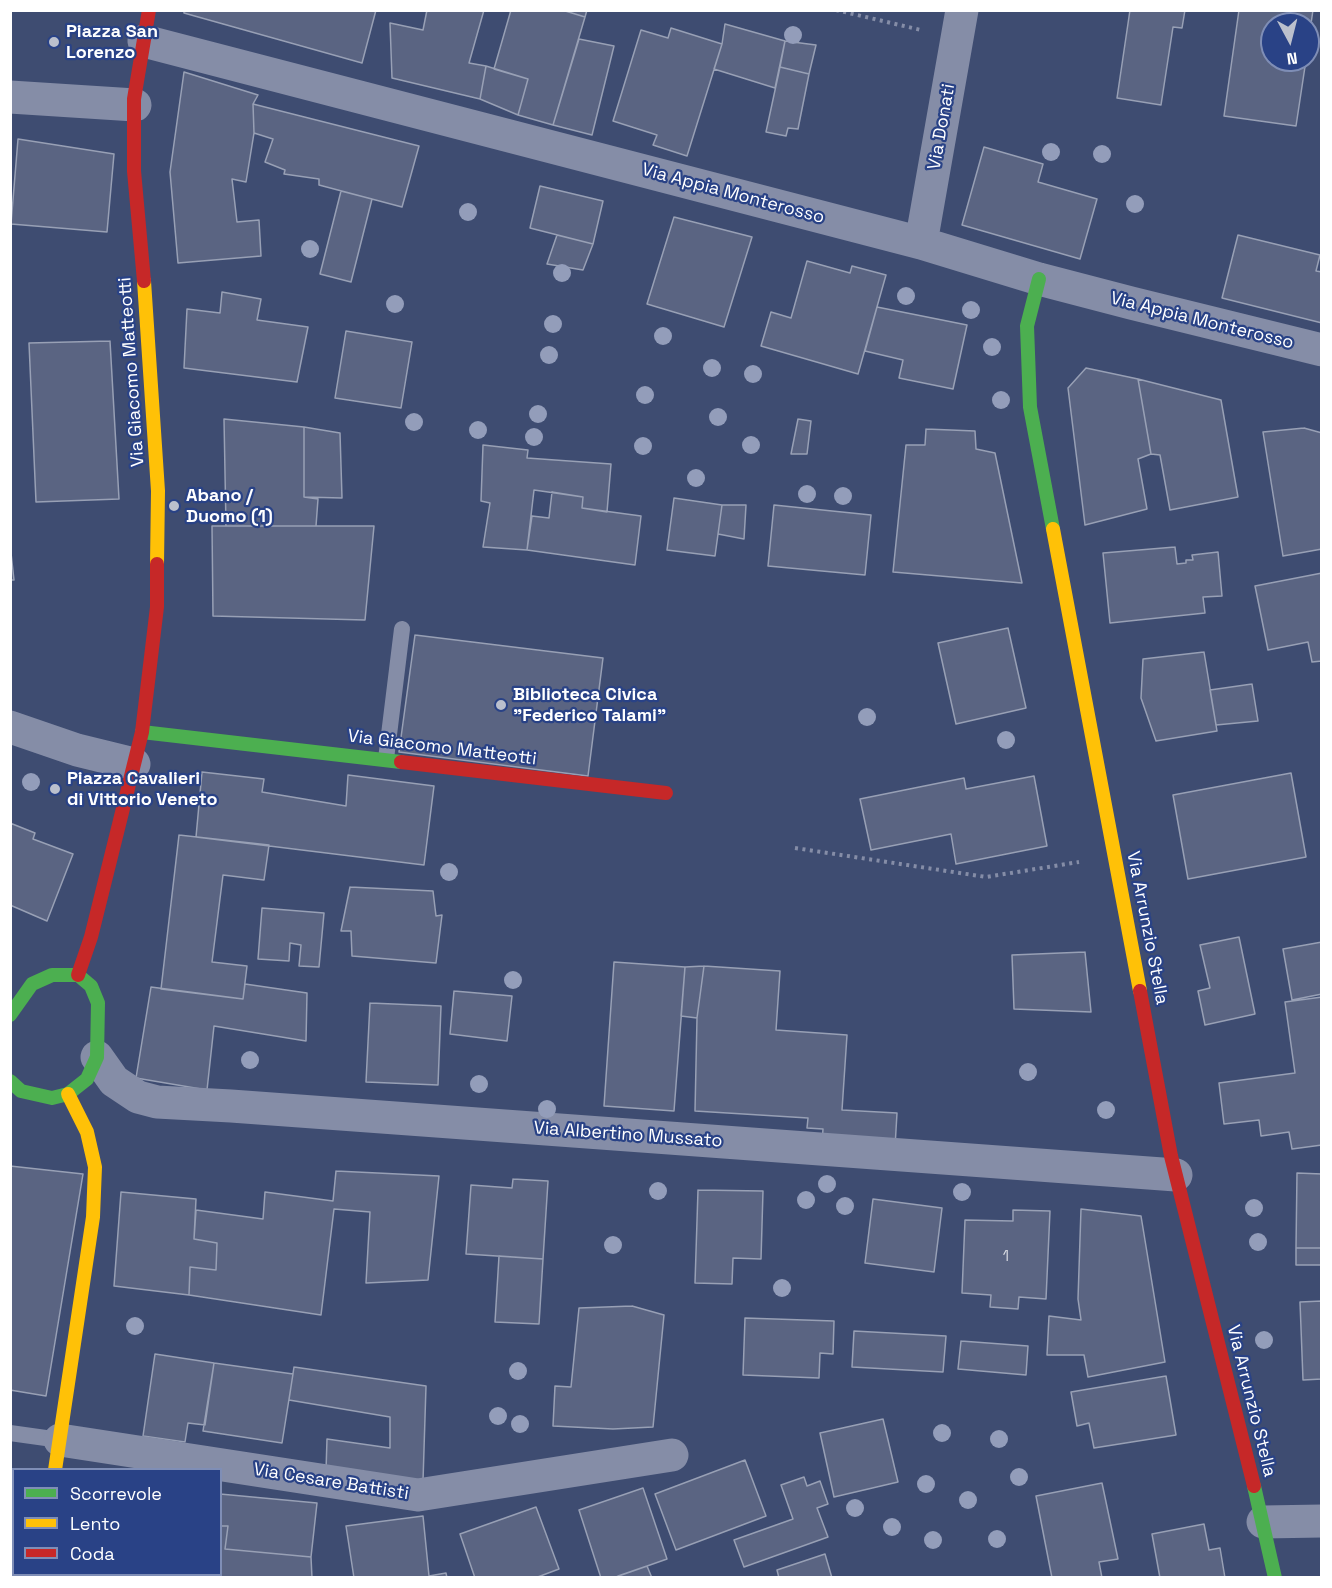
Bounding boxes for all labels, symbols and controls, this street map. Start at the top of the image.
north arrow [1260,12,1320,72]
place label: Piazza San Lorenzo [66,21,158,63]
marker: Piazza San Lorenzo [47,35,61,49]
text: N [1285,47,1299,69]
street label: Via Donati [924,82,960,172]
street label: Via Appia Monterosso [639,159,827,229]
street label: Via Giacomo Matteotti [115,276,149,468]
street label: Via Appia Monterosso [1108,288,1296,354]
place label: Abano / Duomo (1) [186,485,273,528]
marker: Abano / Duomo (1) [167,499,181,513]
place label: Biblioteca Civica "Federico Talami" [513,684,666,726]
marker: Biblioteca Civica "Federico Talami" [494,698,508,712]
street label: Via Giacomo Matteotti [346,726,538,770]
place label: Piazza Cavalieri di Vittorio Veneto [67,768,217,810]
marker: Piazza Cavalieri di Vittorio Veneto [48,782,62,796]
street label: Via Arrunzio Stella [1122,849,1172,1007]
street label: Via Albertino Mussato [533,1118,723,1152]
house number: 1 [1003,1248,1009,1266]
street label: Via Arrunzio Stella [1222,1323,1280,1479]
street label: Via Cesare Battisti [252,1459,410,1505]
legend [12,1468,222,1576]
text: Scorrevole [70,1482,162,1505]
text: Lento [70,1512,120,1535]
text: Coda [70,1542,115,1565]

